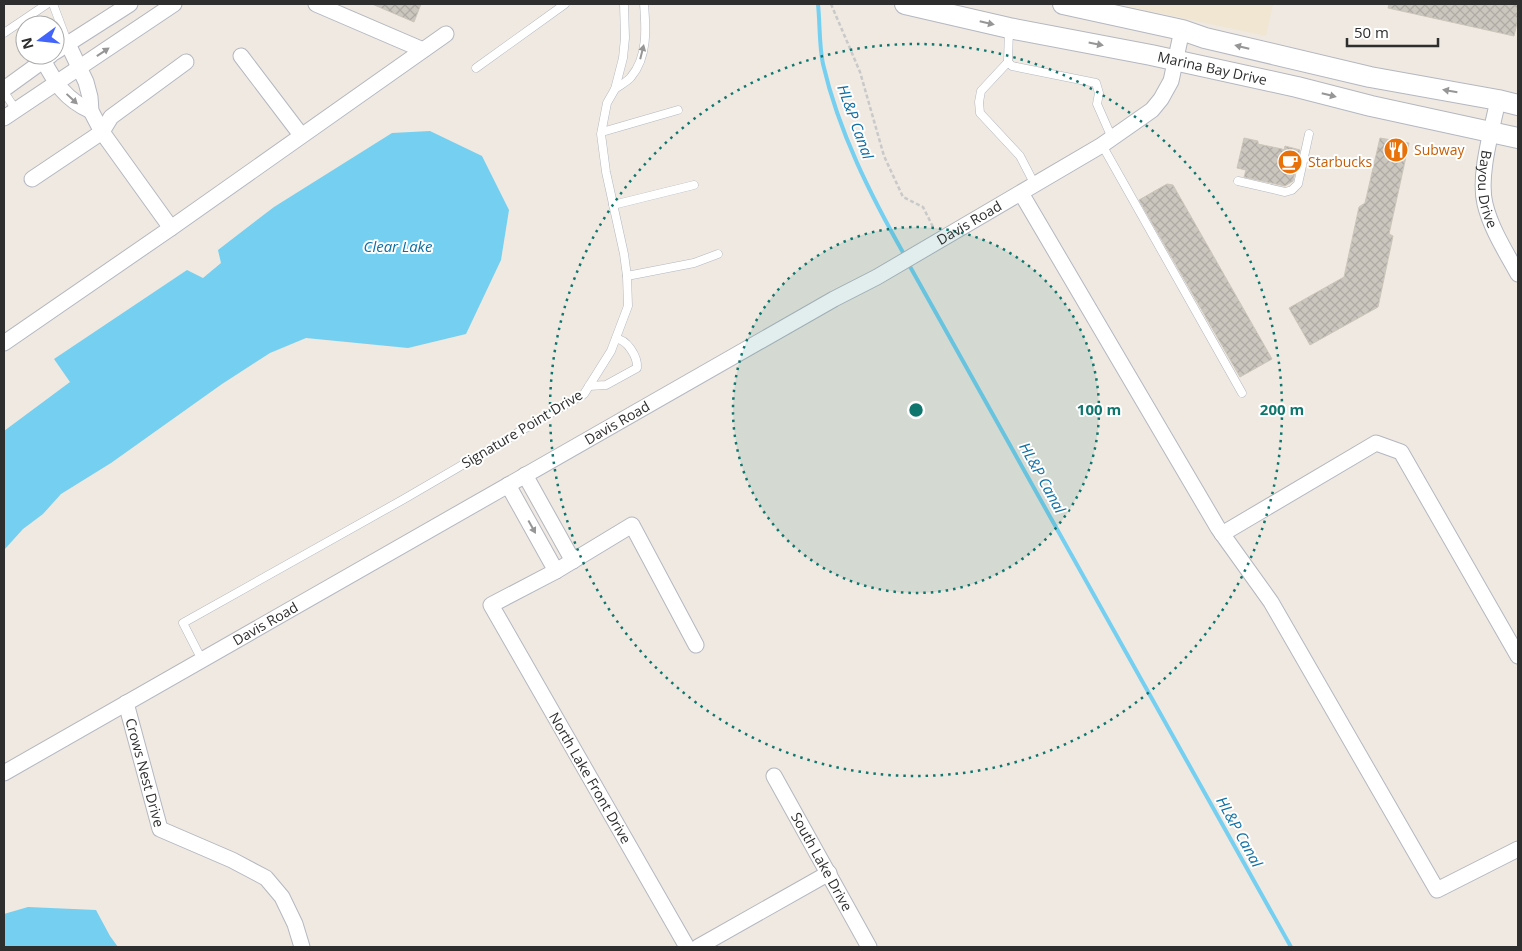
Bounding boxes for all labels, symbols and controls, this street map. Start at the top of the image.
north arrow [15,15,65,65]
scale bar [1347,15,1438,47]
one-way arrow [979,19,995,27]
text: 50 m [1354,22,1389,42]
text: N [16,36,38,51]
one-way arrow [1089,41,1105,49]
one-way arrow [1234,43,1249,51]
one-way arrow [638,44,646,59]
one-way arrow [96,47,109,57]
street label: Marina Bay Drive [1156,47,1269,89]
water label: HL&P Canal [833,82,879,163]
one-way arrow [1442,87,1458,95]
one-way arrow [1321,91,1336,99]
one-way arrow [66,93,78,105]
restaurant icon: Subway [1383,137,1409,163]
place label: Subway [1414,140,1465,159]
cafe icon: Starbucks [1277,149,1303,175]
street label: Bayou Drive [1474,149,1502,231]
place label: Starbucks [1308,152,1372,171]
street label: Davis Road [933,196,1005,249]
water label: Clear Lake [364,236,433,256]
street label: Signature Point Drive [458,385,586,472]
street label: Davis Road [581,396,653,449]
text: 100 m [1077,399,1121,419]
text: 200 m [1260,399,1304,419]
centre of rings [907,401,925,419]
water label: HL&P Canal [1015,439,1071,518]
one-way arrow [528,520,536,535]
street label: Davis Road [229,597,301,649]
street label: North Lake Front Drive [545,709,636,847]
street label: Crows Nest Drive [121,716,169,829]
water label: HL&P Canal [1212,793,1268,872]
street label: South Lake Drive [787,809,857,914]

